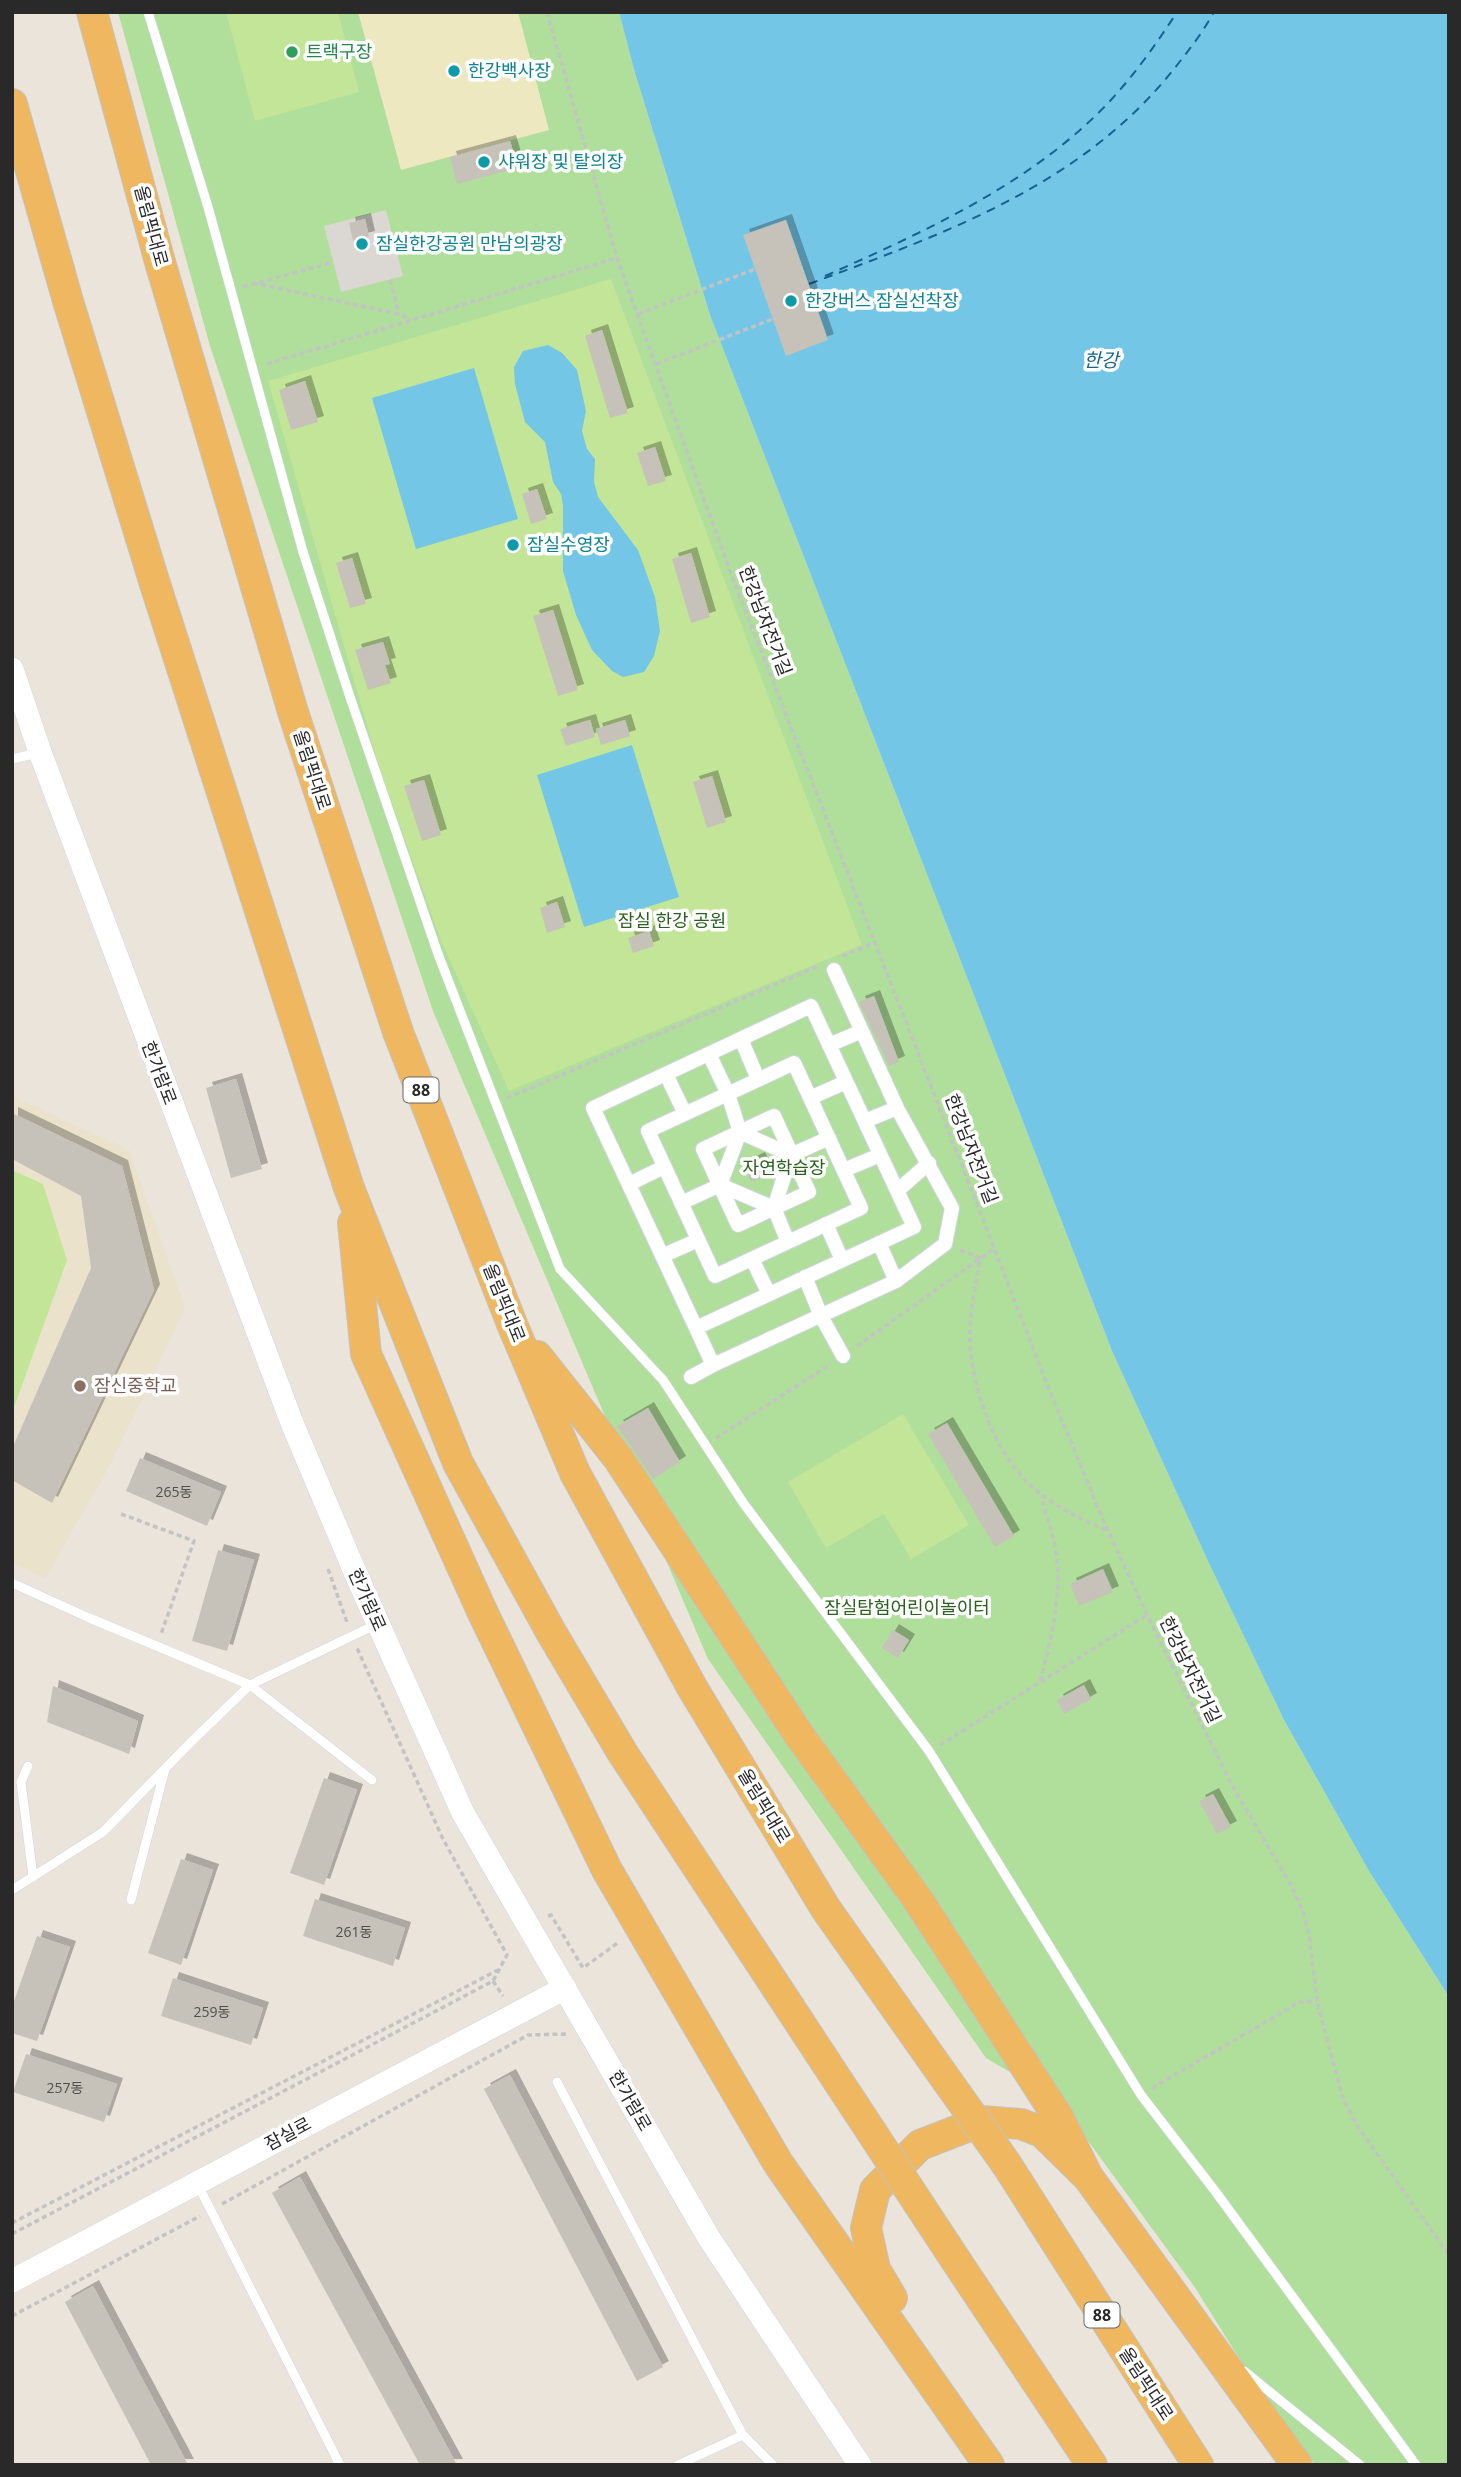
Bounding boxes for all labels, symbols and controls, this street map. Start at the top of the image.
place label: 트랙구장 [306,39,372,63]
marker: 트랙구장 [284,44,300,60]
place label: 한강백사장 [468,58,551,82]
marker: 한강백사장 [446,63,462,79]
place label: 샤워장 및 탈의장 [498,149,623,173]
marker: 샤워장 및 탈의장 [476,154,492,170]
street label: 올림픽대로 [130,183,174,269]
place label: 잠실한강공원 만남의광장 [376,231,563,255]
marker: 잠실한강공원 만남의광장 [354,236,370,252]
place label: 한강버스 잠실선착장 [805,288,959,312]
marker: 한강버스 잠실선착장 [783,293,799,309]
water label: 한강 [1084,347,1121,373]
place label: 잠실수영장 [527,532,610,556]
marker: 잠실수영장 [505,537,521,553]
street label: 한강남자전거길 [734,562,798,679]
street label: 올림픽대로 [289,727,337,813]
park label: 잠실 한강 공원 [618,908,726,932]
street label: 한가람로 [137,1037,183,1108]
road number: 88 [404,1078,438,1102]
street label: 한강남자전거길 [940,1090,1004,1207]
park label: 자연학습장 [743,1155,825,1179]
street label: 올림픽대로 [478,1260,532,1346]
place label: 잠신중학교 [94,1373,177,1397]
marker: 잠신중학교 [72,1378,88,1394]
house number: 265동 [156,1482,193,1501]
street label: 한가람로 [343,1564,392,1635]
park label: 잠실탐험어린이놀이터 [824,1595,990,1619]
street label: 한강남자전거길 [1155,1612,1227,1727]
street label: 올림픽대로 [733,1764,796,1847]
house number: 261동 [336,1922,373,1941]
house number: 259동 [194,2002,231,2021]
street label: 한가람로 [604,2066,658,2135]
house number: 257동 [47,2078,84,2097]
street label: 잠실로 [260,2111,315,2155]
road number: 88 [1084,2302,1120,2328]
street label: 올림픽대로 [1114,2342,1179,2425]

